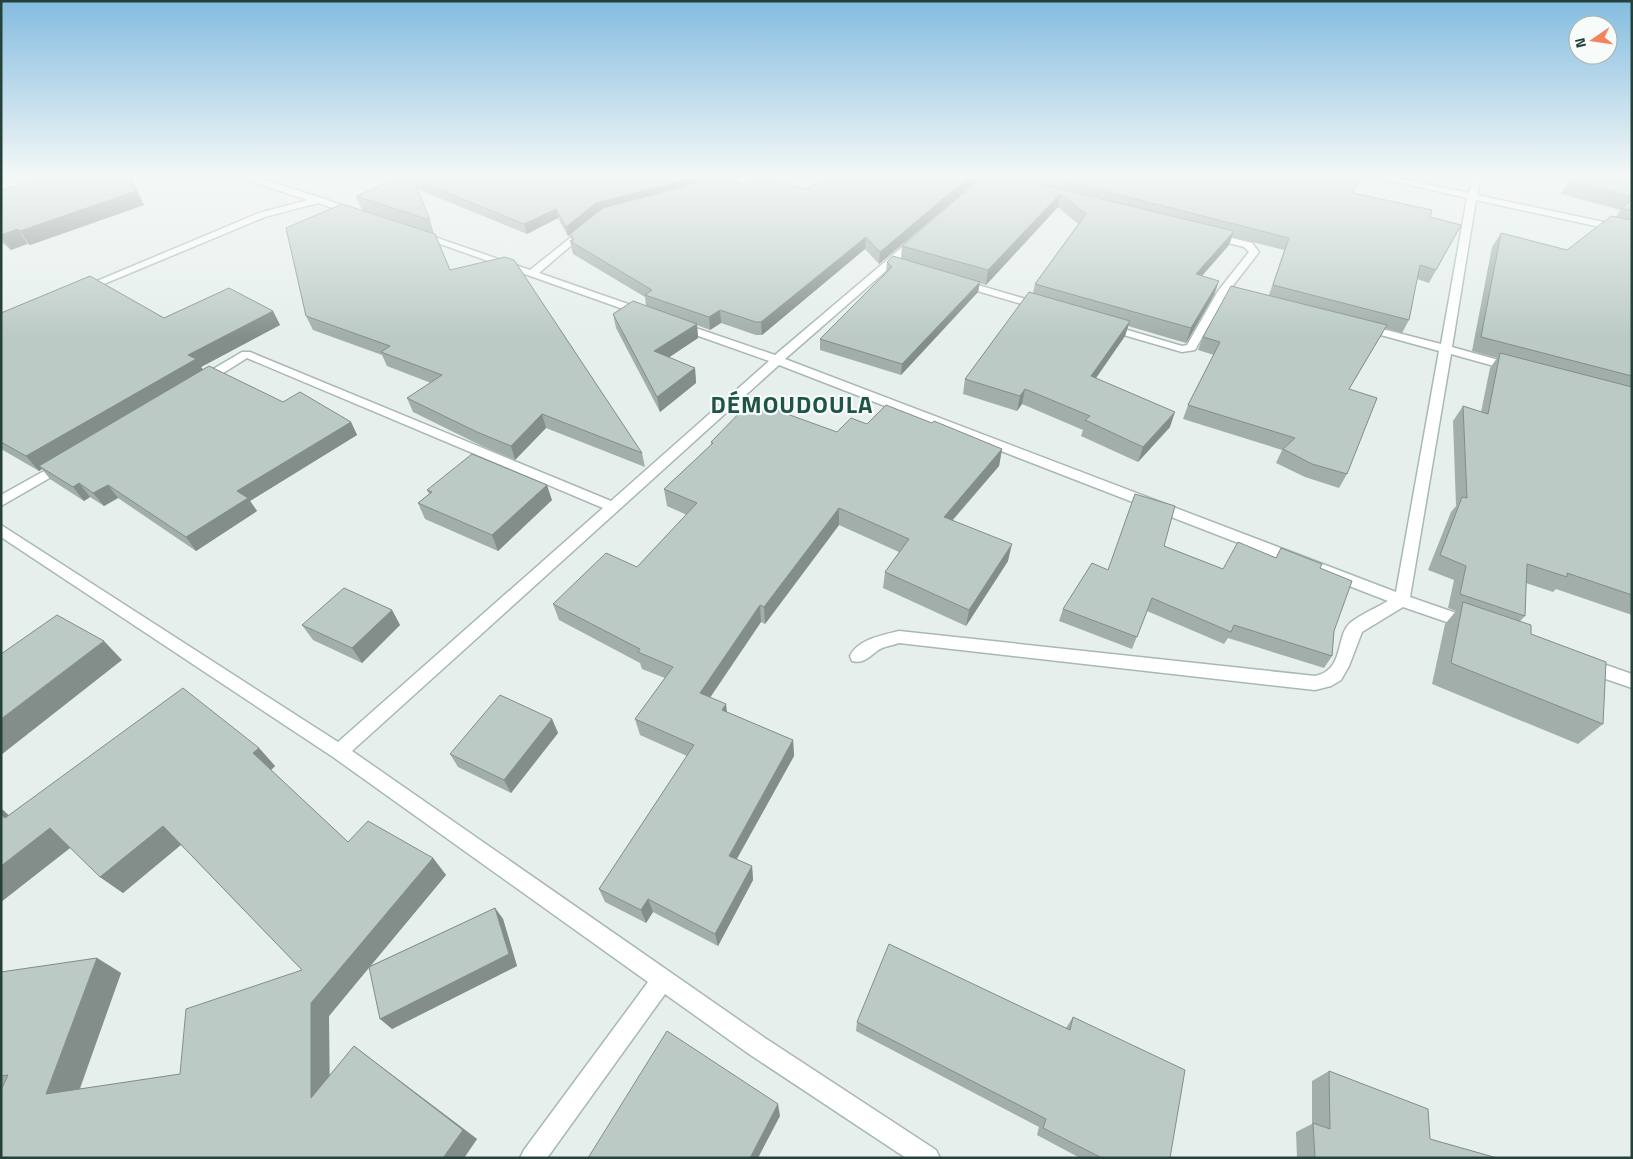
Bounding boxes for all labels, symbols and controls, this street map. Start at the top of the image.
north arrow [1568,15,1618,65]
text: N [1569,36,1591,50]
district label: DÉMOUDOULA [711,386,873,422]

